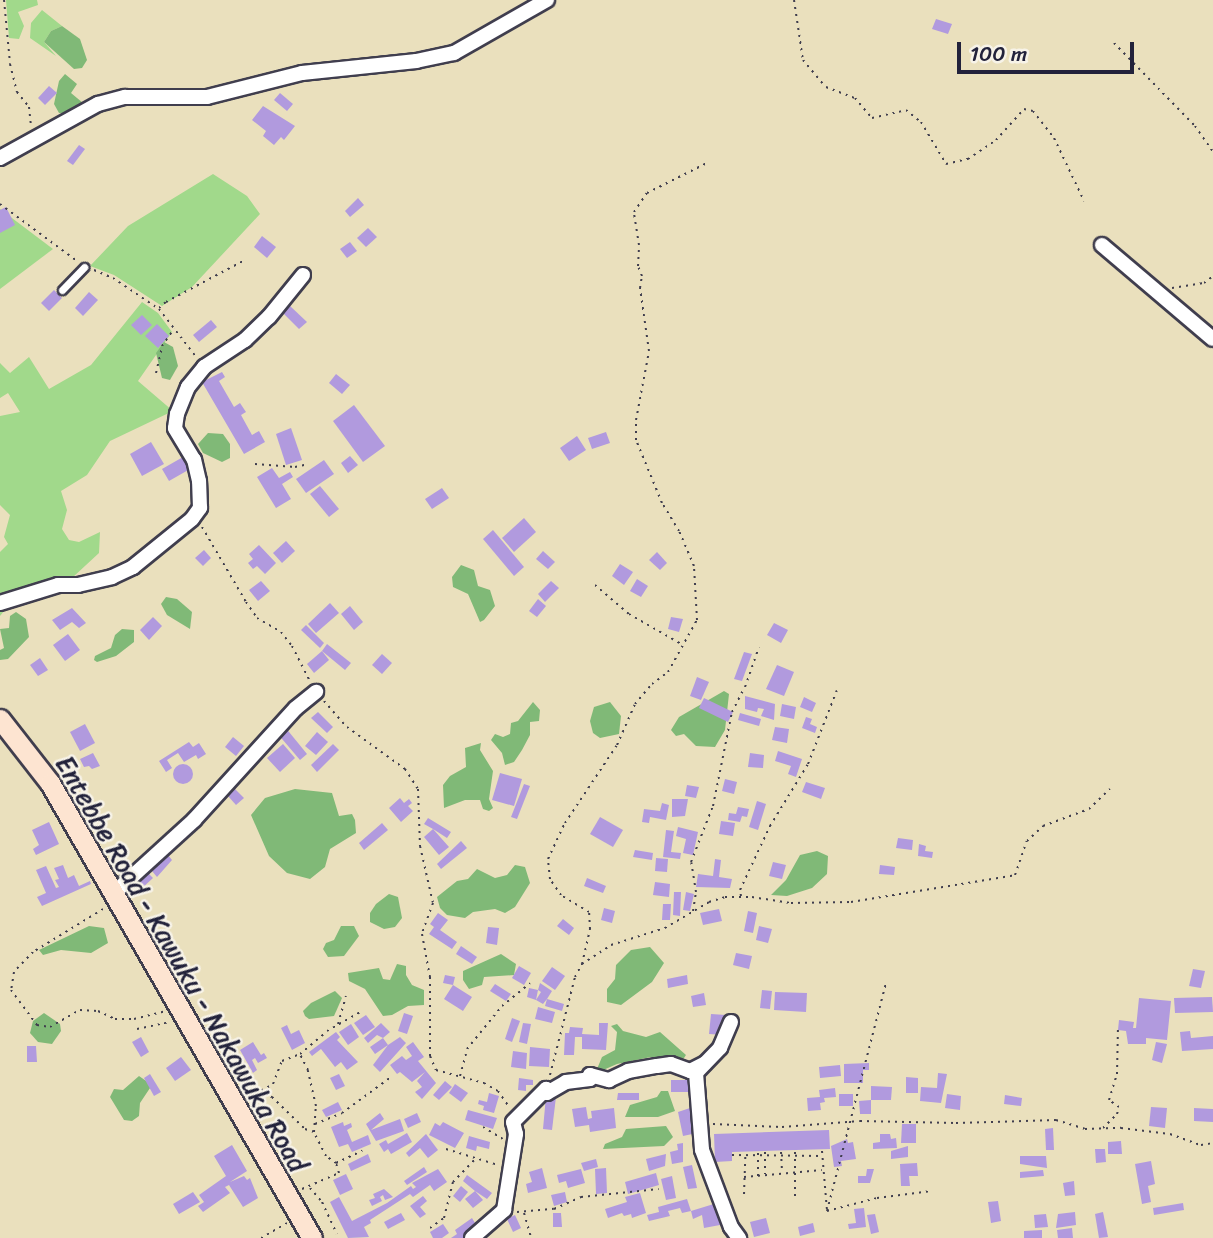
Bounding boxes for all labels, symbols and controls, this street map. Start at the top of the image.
scale bar [961,28,1138,72]
text: 100 m [970,35,1027,73]
street label: Entebbe Road - Kawuku - Nakawuka Road [48,750,314,1178]

